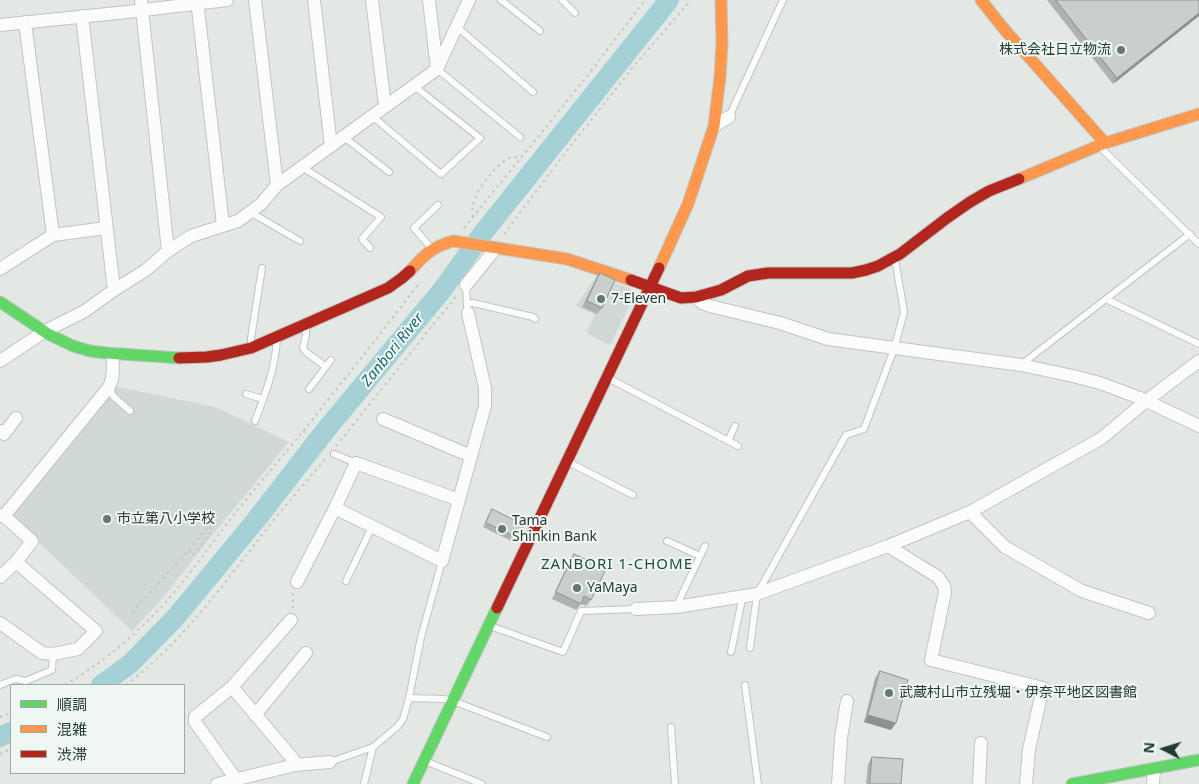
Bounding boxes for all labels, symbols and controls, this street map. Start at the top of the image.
place label: 株式会社日立物流 [999,42,1111,58]
marker: 株式会社日立物流 [1115,44,1127,56]
place label: 7-Eleven [611,291,666,307]
marker: 7-Eleven [595,293,607,305]
water label: Zanbori River [358,310,428,390]
place label: 市立第八小学校 [117,511,215,527]
marker: 市立第八小学校 [101,513,113,525]
place label: Tama Shinkin Bank [512,513,597,546]
marker: Tama Shinkin Bank [496,523,508,535]
district label: ZANBORI 1-CHOME [539,556,695,574]
place label: YaMaya [587,580,638,596]
marker: YaMaya [571,582,583,594]
legend [10,684,185,774]
place label: 武蔵村山市立残堀・伊奈平地区図書館 [899,685,1137,701]
marker: 武蔵村山市立残堀・伊奈平地区図書館 [883,687,895,699]
text: 順調 [57,694,87,714]
text: 混雑 [57,719,87,739]
north arrow [1139,724,1189,774]
text: N [1139,741,1159,754]
text: 渋滞 [57,744,87,764]

